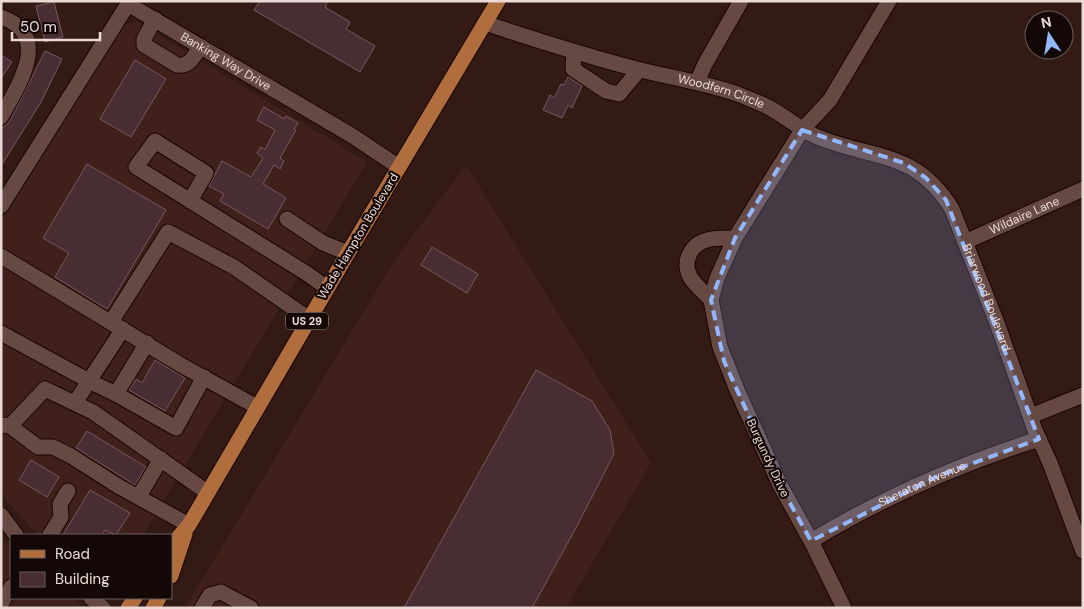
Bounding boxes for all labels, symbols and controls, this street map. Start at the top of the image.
scale bar [12,10,100,42]
north arrow [1024,10,1074,60]
text: N [1039,12,1053,32]
text: 50 m [20,17,57,37]
street label: Banking Way Drive [178,29,274,94]
street label: Woodfern Circle [676,71,767,112]
street label: Wade Hampton Boulevard [314,170,402,302]
street label: Wildaire Lane [987,193,1062,238]
street label: Briarwood Boulevard [958,241,1014,354]
road number: US 29 [286,312,328,330]
street label: Burgundy Drive [743,416,793,500]
street label: Sheraton Avenue [876,458,968,511]
legend [10,534,172,599]
text: Road [55,544,90,564]
text: Building [55,569,110,589]

